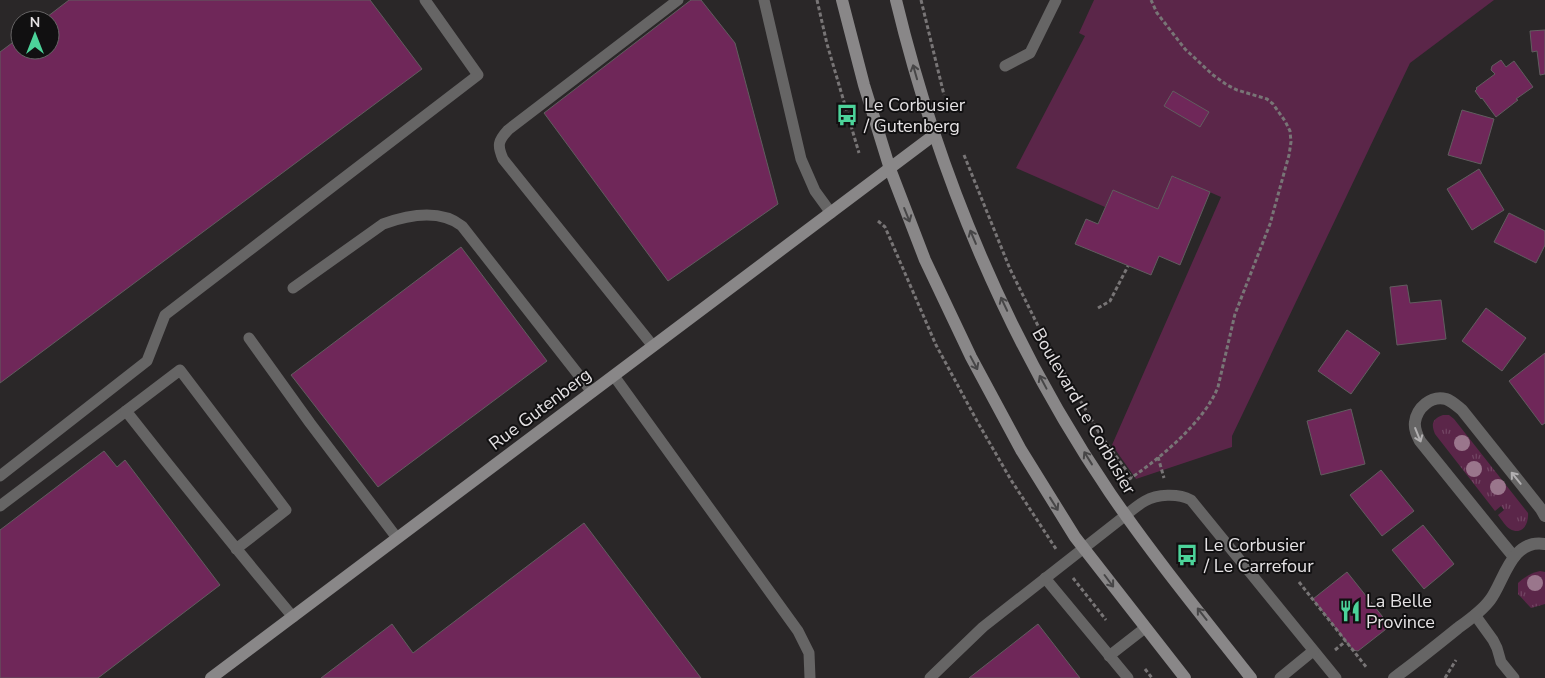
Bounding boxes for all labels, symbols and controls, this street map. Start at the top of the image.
north arrow [10,10,60,60]
text: N [30,13,40,32]
one-way arrow [910,64,920,80]
place label: Le Corbusier / Gutenberg [863,93,966,138]
bus stop icon: Le Corbusier / Gutenberg [834,102,860,128]
one-way arrow [903,207,912,222]
one-way arrow [967,230,977,245]
one-way arrow [999,297,1008,312]
street label: Boulevard Le Corbusier [1027,323,1142,499]
one-way arrow [969,355,979,370]
street label: Rue Gutenberg [484,363,596,455]
one-way arrow [1038,375,1047,390]
one-way arrow [1414,427,1424,442]
one-way arrow [1083,452,1093,466]
one-way arrow [1510,471,1521,484]
one-way arrow [1049,497,1059,511]
place label: Le Corbusier / Le Carrefour [1203,533,1314,578]
bus stop icon: Le Corbusier / Le Carrefour [1174,542,1200,568]
one-way arrow [1103,574,1114,587]
place label: La Belle Province [1366,589,1435,634]
restaurant icon: La Belle Province [1337,598,1363,624]
one-way arrow [1196,608,1207,621]

